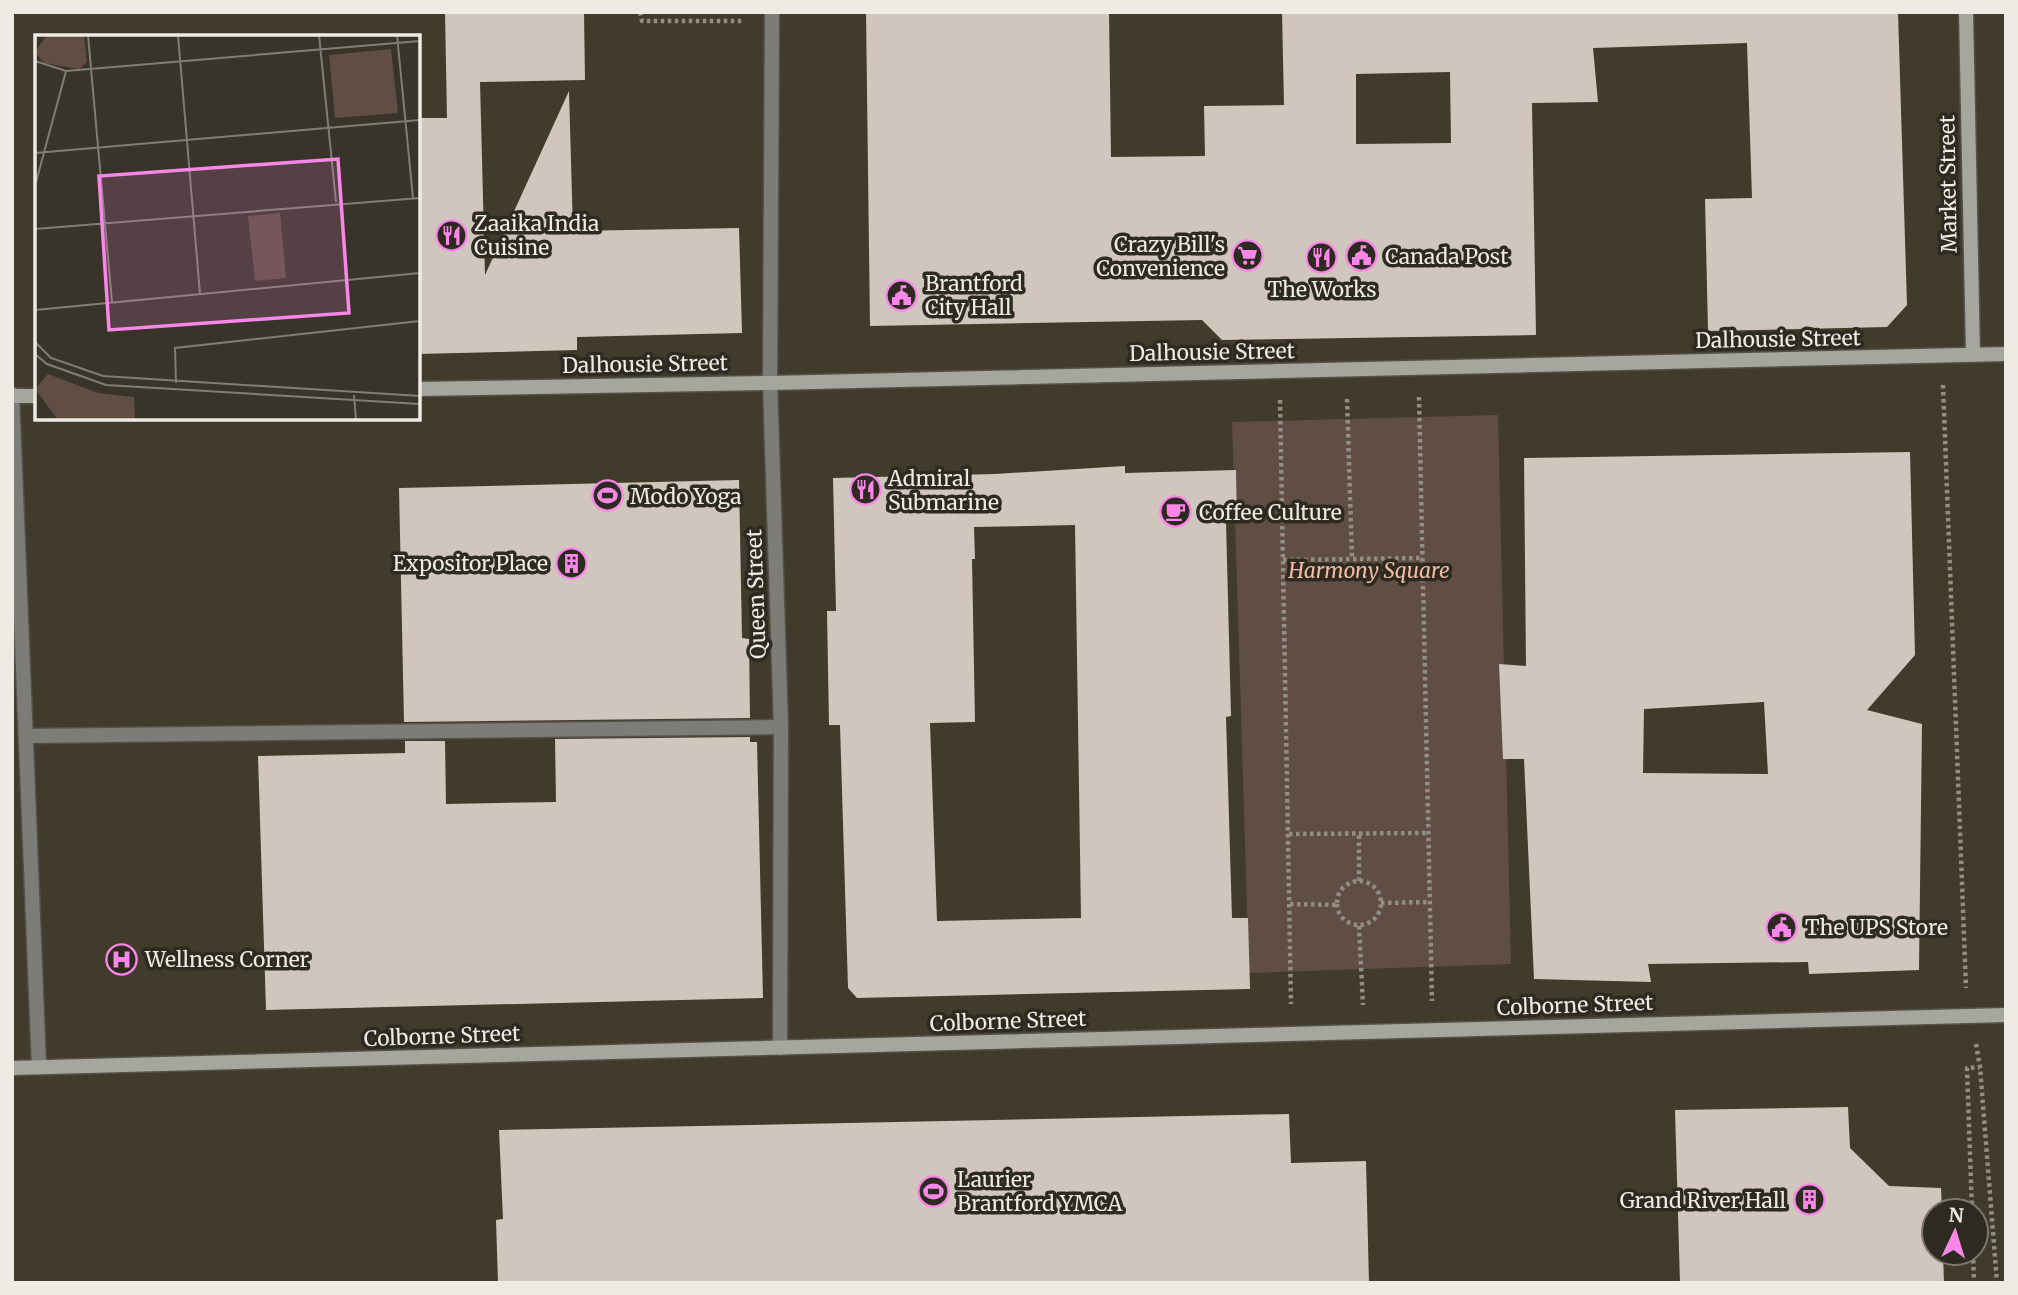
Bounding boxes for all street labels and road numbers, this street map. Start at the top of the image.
street label: Market Street [1933,115,1963,253]
street label: Dalhousie Street [1695,324,1861,354]
street label: Dalhousie Street [1129,337,1295,367]
street label: Dalhousie Street [562,349,728,379]
street label: Queen Street [740,529,772,659]
street label: Colborne Street [1496,989,1654,1021]
street label: Colborne Street [929,1005,1087,1037]
street label: Colborne Street [363,1020,521,1052]

